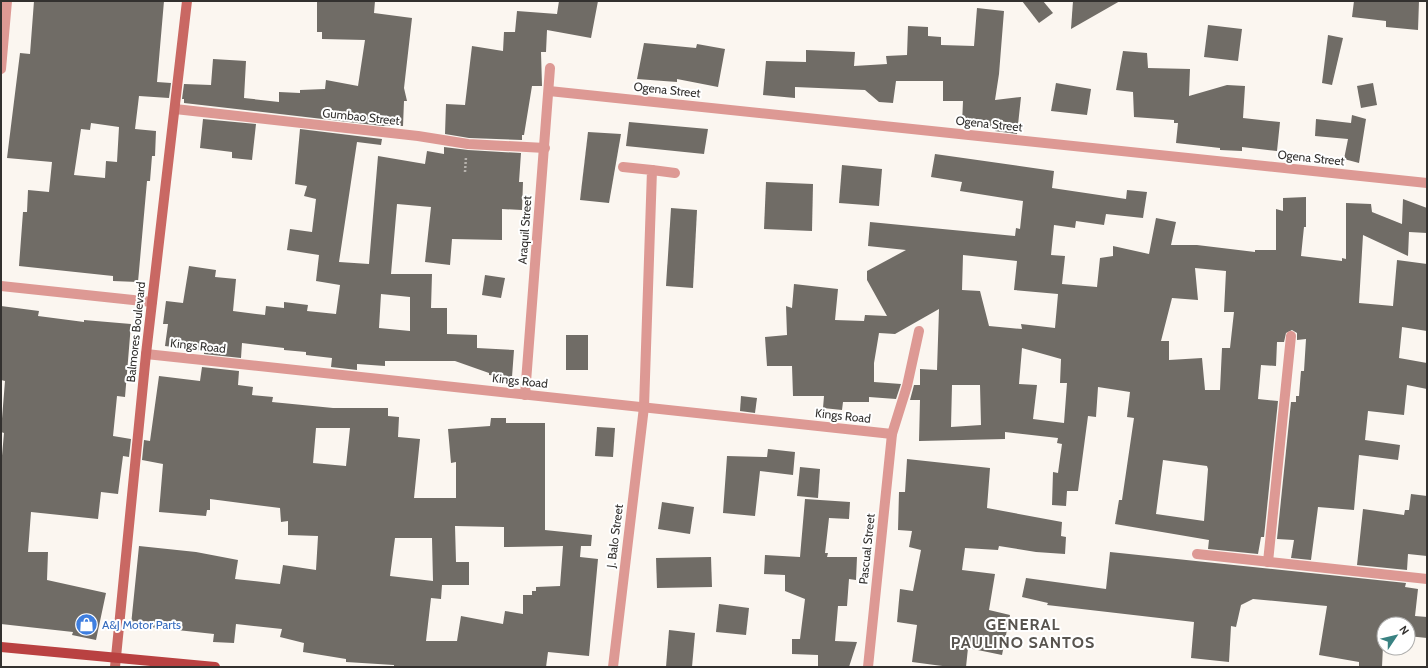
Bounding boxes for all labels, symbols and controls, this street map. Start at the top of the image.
street label: Ogena Street [633,79,701,100]
street label: Gumbao Street [322,105,400,128]
street label: Ogena Street [955,113,1023,134]
street label: Ogena Street [1277,147,1345,168]
street label: Araquil Street [515,195,534,265]
street label: Balmores Boulevard [123,281,148,383]
street label: Kings Road [169,335,227,356]
street label: Kings Road [491,370,549,391]
street label: Kings Road [814,405,872,426]
street label: J. Balo Street [603,503,626,570]
street label: Pascual Street [855,513,878,585]
shop icon: A&J Motor Parts [73,612,99,638]
district label: GENERAL PAULINO SANTOS [951,615,1095,652]
north arrow [1376,616,1416,656]
place label: A&J Motor Parts [102,617,181,632]
text: N [1396,623,1412,637]

